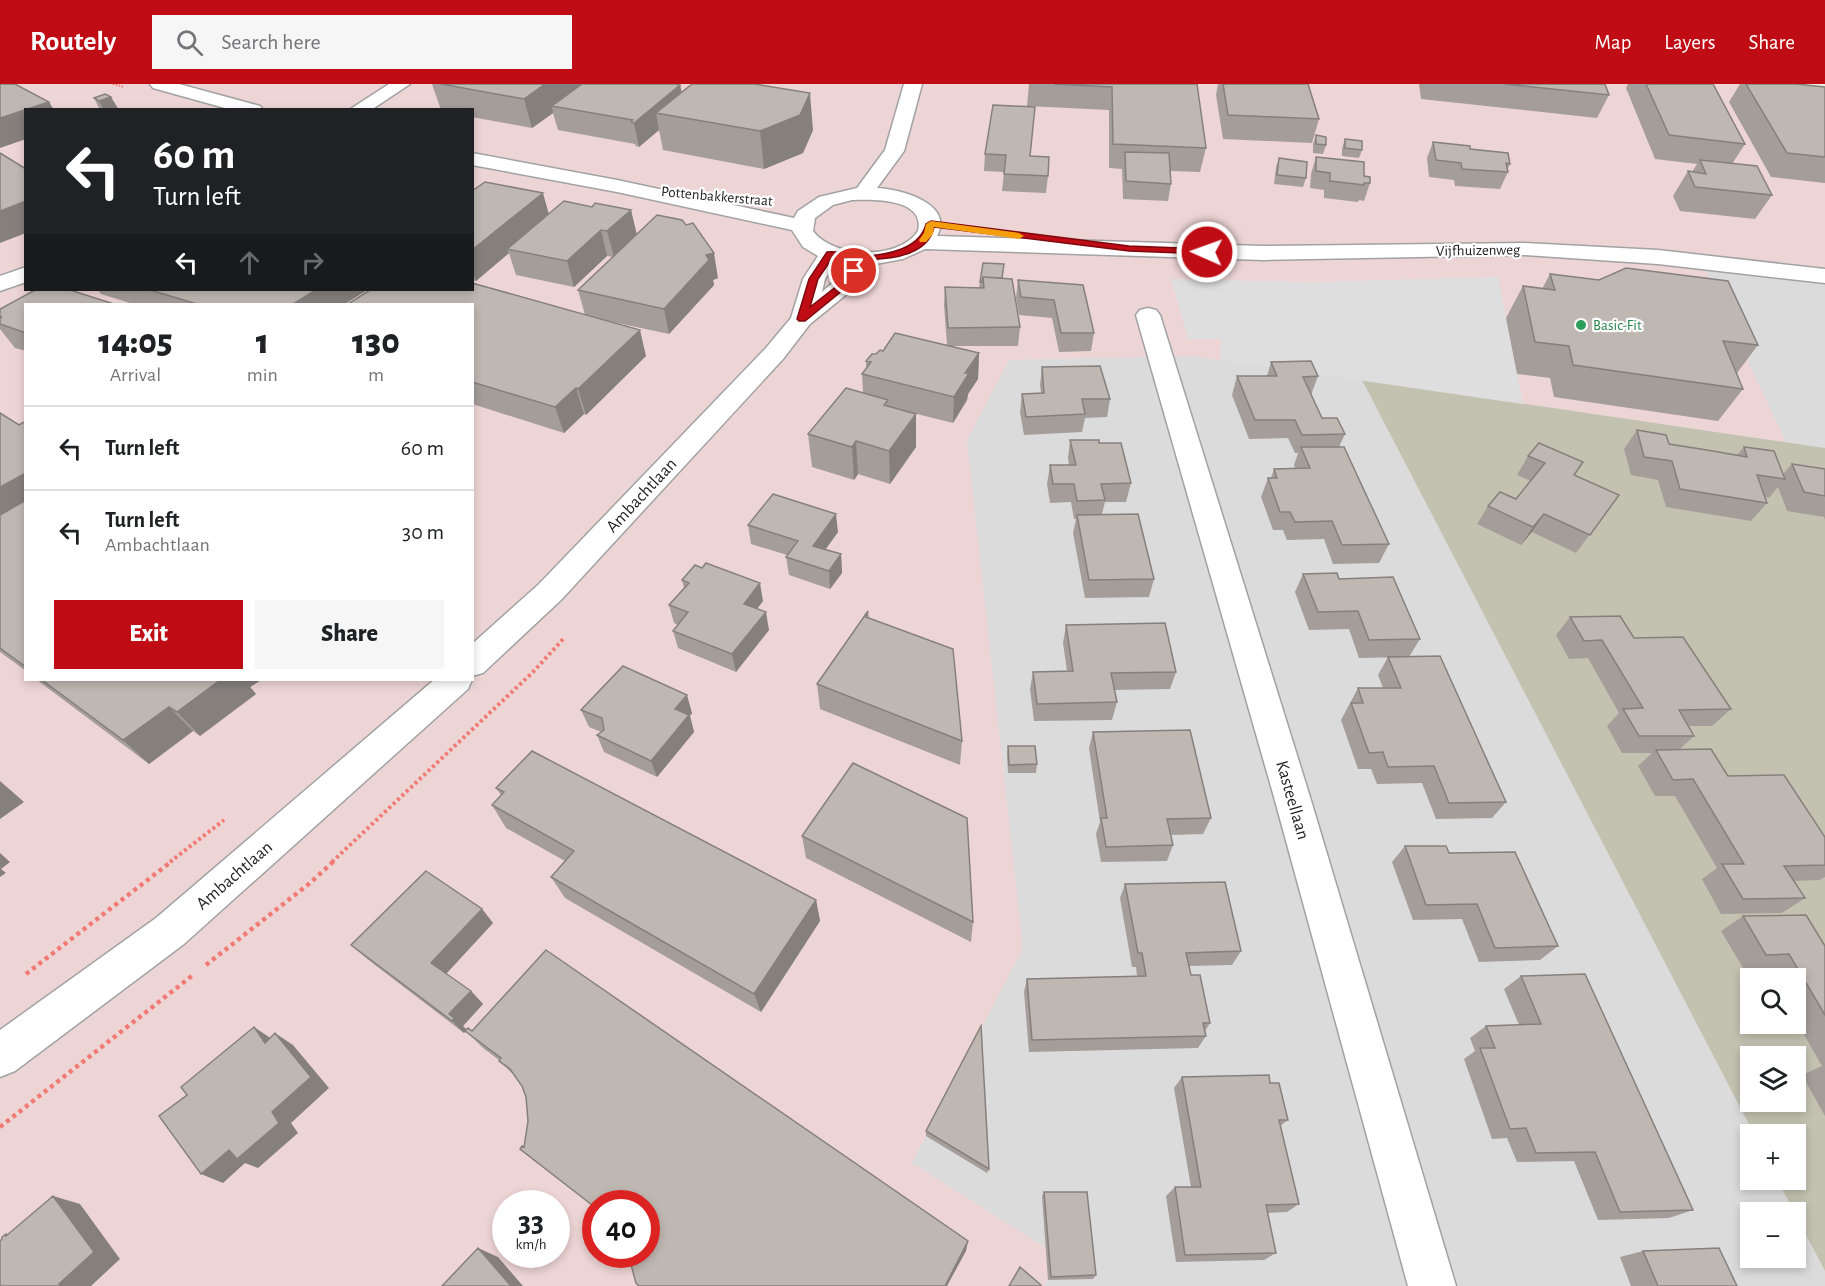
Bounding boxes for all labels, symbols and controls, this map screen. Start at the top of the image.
search box [152,15,572,69]
icon: search [173,26,206,59]
text: Routely [30,28,116,56]
text: Search here [221,31,321,53]
text: Map [1595,32,1631,53]
text: Layers [1664,32,1715,53]
text: Share [1748,32,1795,53]
icon: left [54,132,132,210]
text: 60 m [153,134,235,176]
text: Turn left [153,183,241,210]
street label: Pottenbakkerstraat [660,184,774,209]
position arrow [1175,220,1239,284]
street label: Vijfhuizenweg [1436,242,1521,259]
pin [828,245,879,296]
icon: left [170,246,203,279]
icon: ahead [233,246,266,279]
icon: right [296,246,329,279]
icon: arrive [837,254,870,287]
marker: Basic-Fit [1574,318,1588,332]
place label: Basic-Fit [1593,318,1642,333]
text: 14:05 [98,324,173,360]
text: 1 [256,324,269,360]
text: 130 [352,324,400,360]
text: Arrival [110,365,161,385]
text: min [247,365,278,385]
text: m [368,365,384,385]
icon: left [54,432,87,465]
text: Turn left [105,437,179,459]
text: 60 m [401,437,444,459]
street label: Ambachtlaan [603,455,681,536]
text: Turn left [105,509,179,531]
icon: left [54,516,87,549]
text: 30 m [402,521,444,543]
text: Ambachtlaan [105,535,210,555]
button: Exit [54,600,243,669]
button: Share [255,600,444,669]
street label: Kasteellaan [1272,759,1312,842]
street label: Ambachtlaan [193,838,276,914]
map controls [1740,968,1806,1268]
button: search [1740,968,1806,1034]
button: layers [1740,1046,1806,1112]
button: + [1740,1124,1806,1190]
speed limit sign: 40 [582,1190,660,1268]
button: − [1740,1202,1806,1268]
text: 33 [518,1207,544,1237]
text: km/h [516,1237,546,1252]

